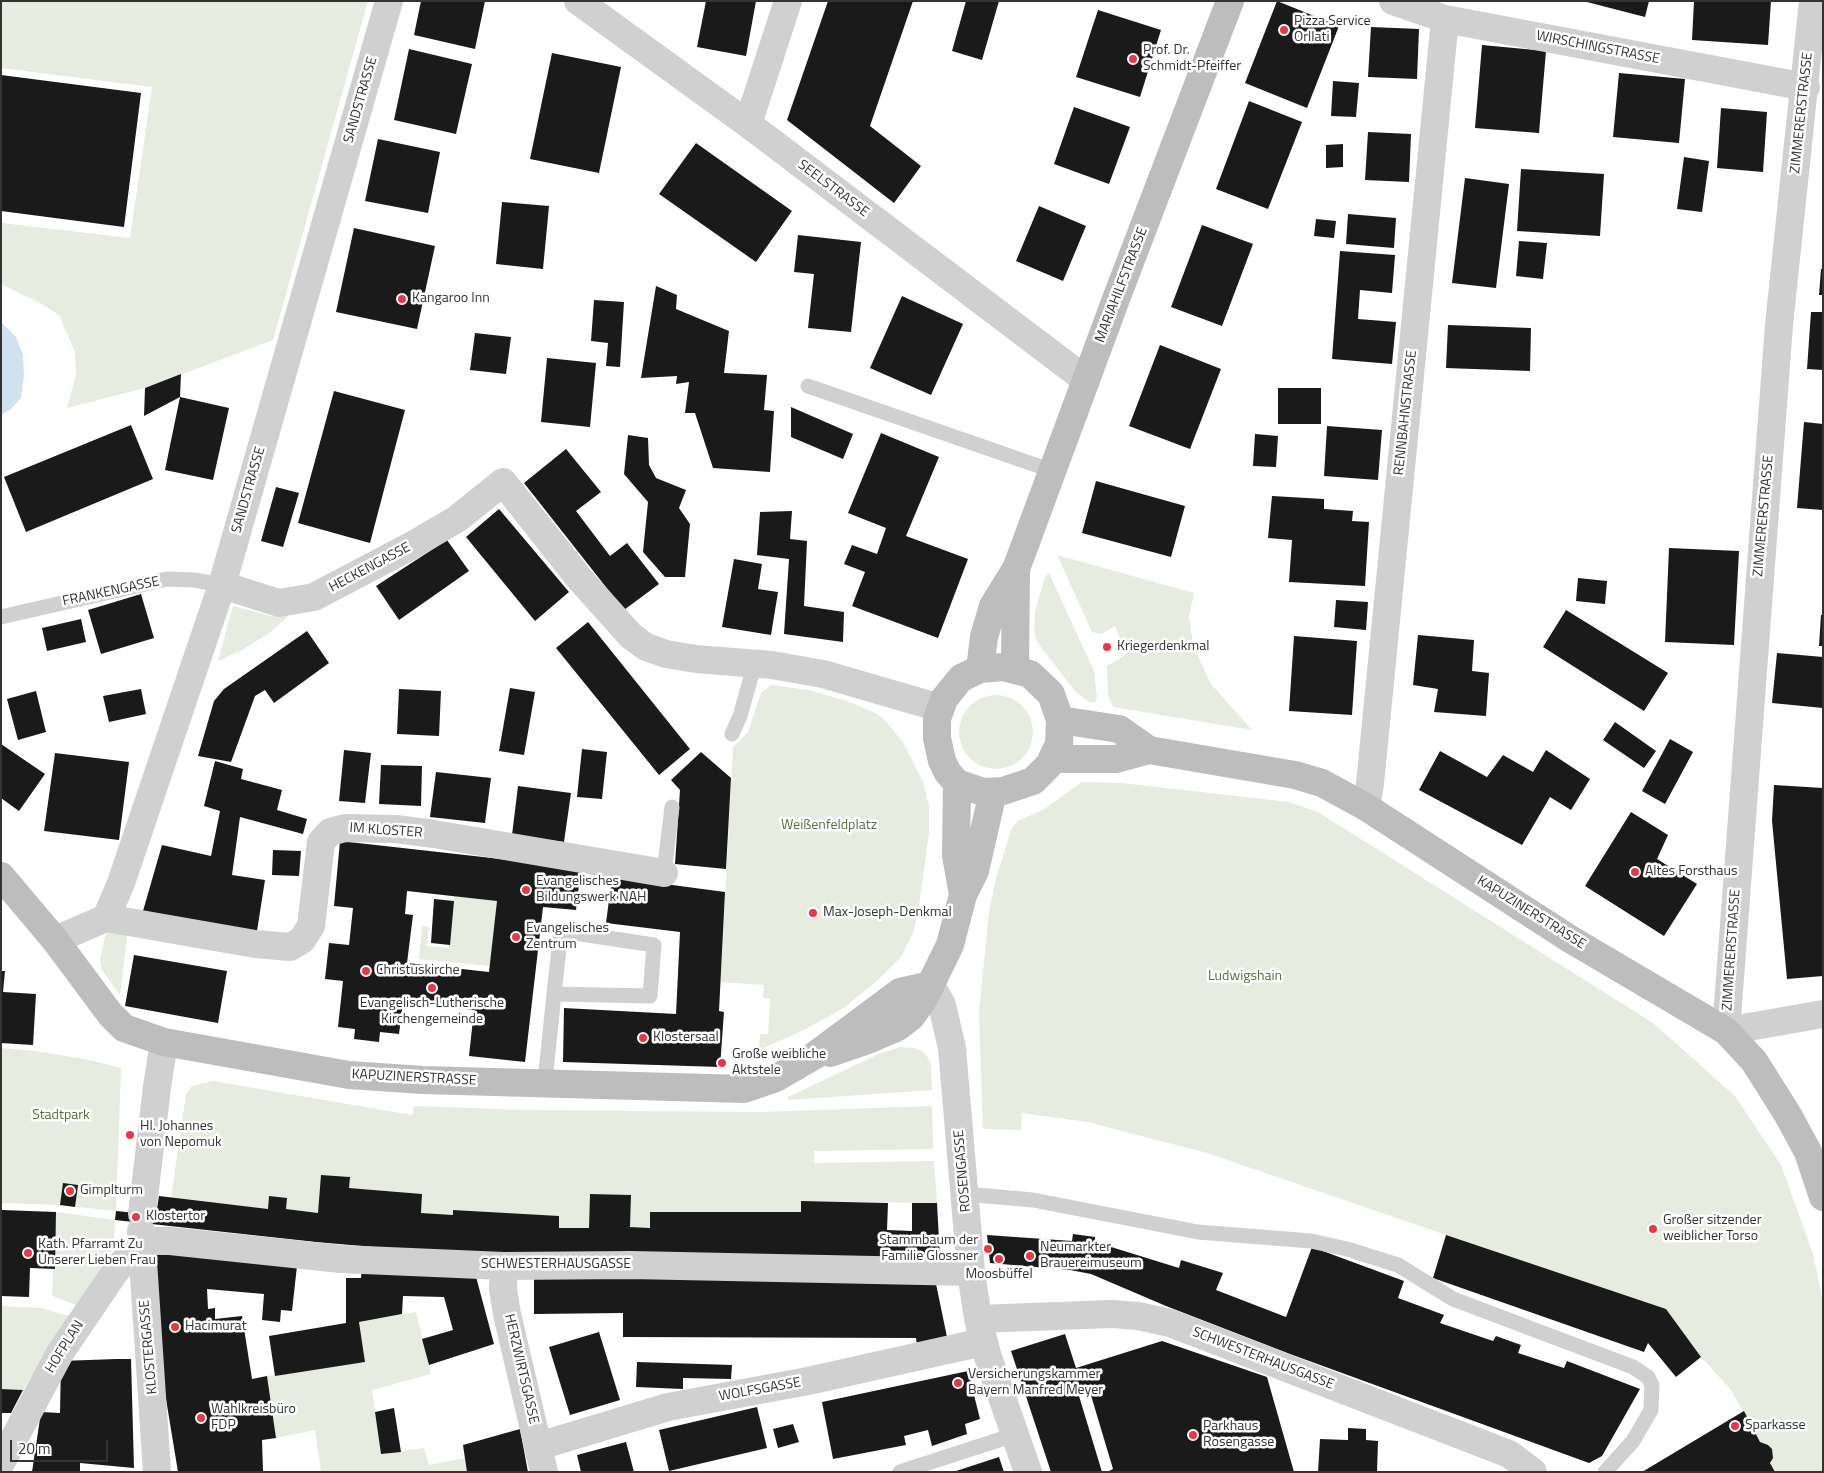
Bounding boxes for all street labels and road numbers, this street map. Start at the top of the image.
street label: WIRSCHINGSTRASSE [1535,28,1661,68]
street label: ZIMMERERSTRASSE [1787,52,1817,174]
street label: SANDSTRASSE [341,55,381,145]
street label: SEELSTRASSE [794,157,872,221]
street label: MARIAHILFSTRASSE [1092,225,1152,345]
street label: RENNBAHNSTRASSE [1391,350,1421,476]
street label: SANDSTRASSE [229,445,269,535]
street label: ZIMMERERSTRASSE [1750,455,1778,577]
street label: HECKENGASSE [326,540,414,596]
street label: FRANKENGASSE [61,574,161,610]
street label: IM KLOSTER [349,820,423,842]
street label: KAPUZINERSTRASSE [1474,873,1588,953]
street label: ZIMMERERSTRASSE [1719,889,1745,1011]
street label: KAPUZINERSTRASSE [351,1066,477,1090]
street label: ROSENGASSE [951,1129,975,1213]
street label: SCHWESTERHAUSGASSE [481,1257,631,1273]
street label: KLOSTERGASSE [137,1299,161,1395]
street label: HERZWIRTSGASSE [500,1312,542,1426]
street label: HOFPLAN [42,1318,88,1376]
street label: SCHWESTERHAUSGASSE [1190,1324,1336,1394]
street label: WOLFSGASSE [718,1375,802,1405]

